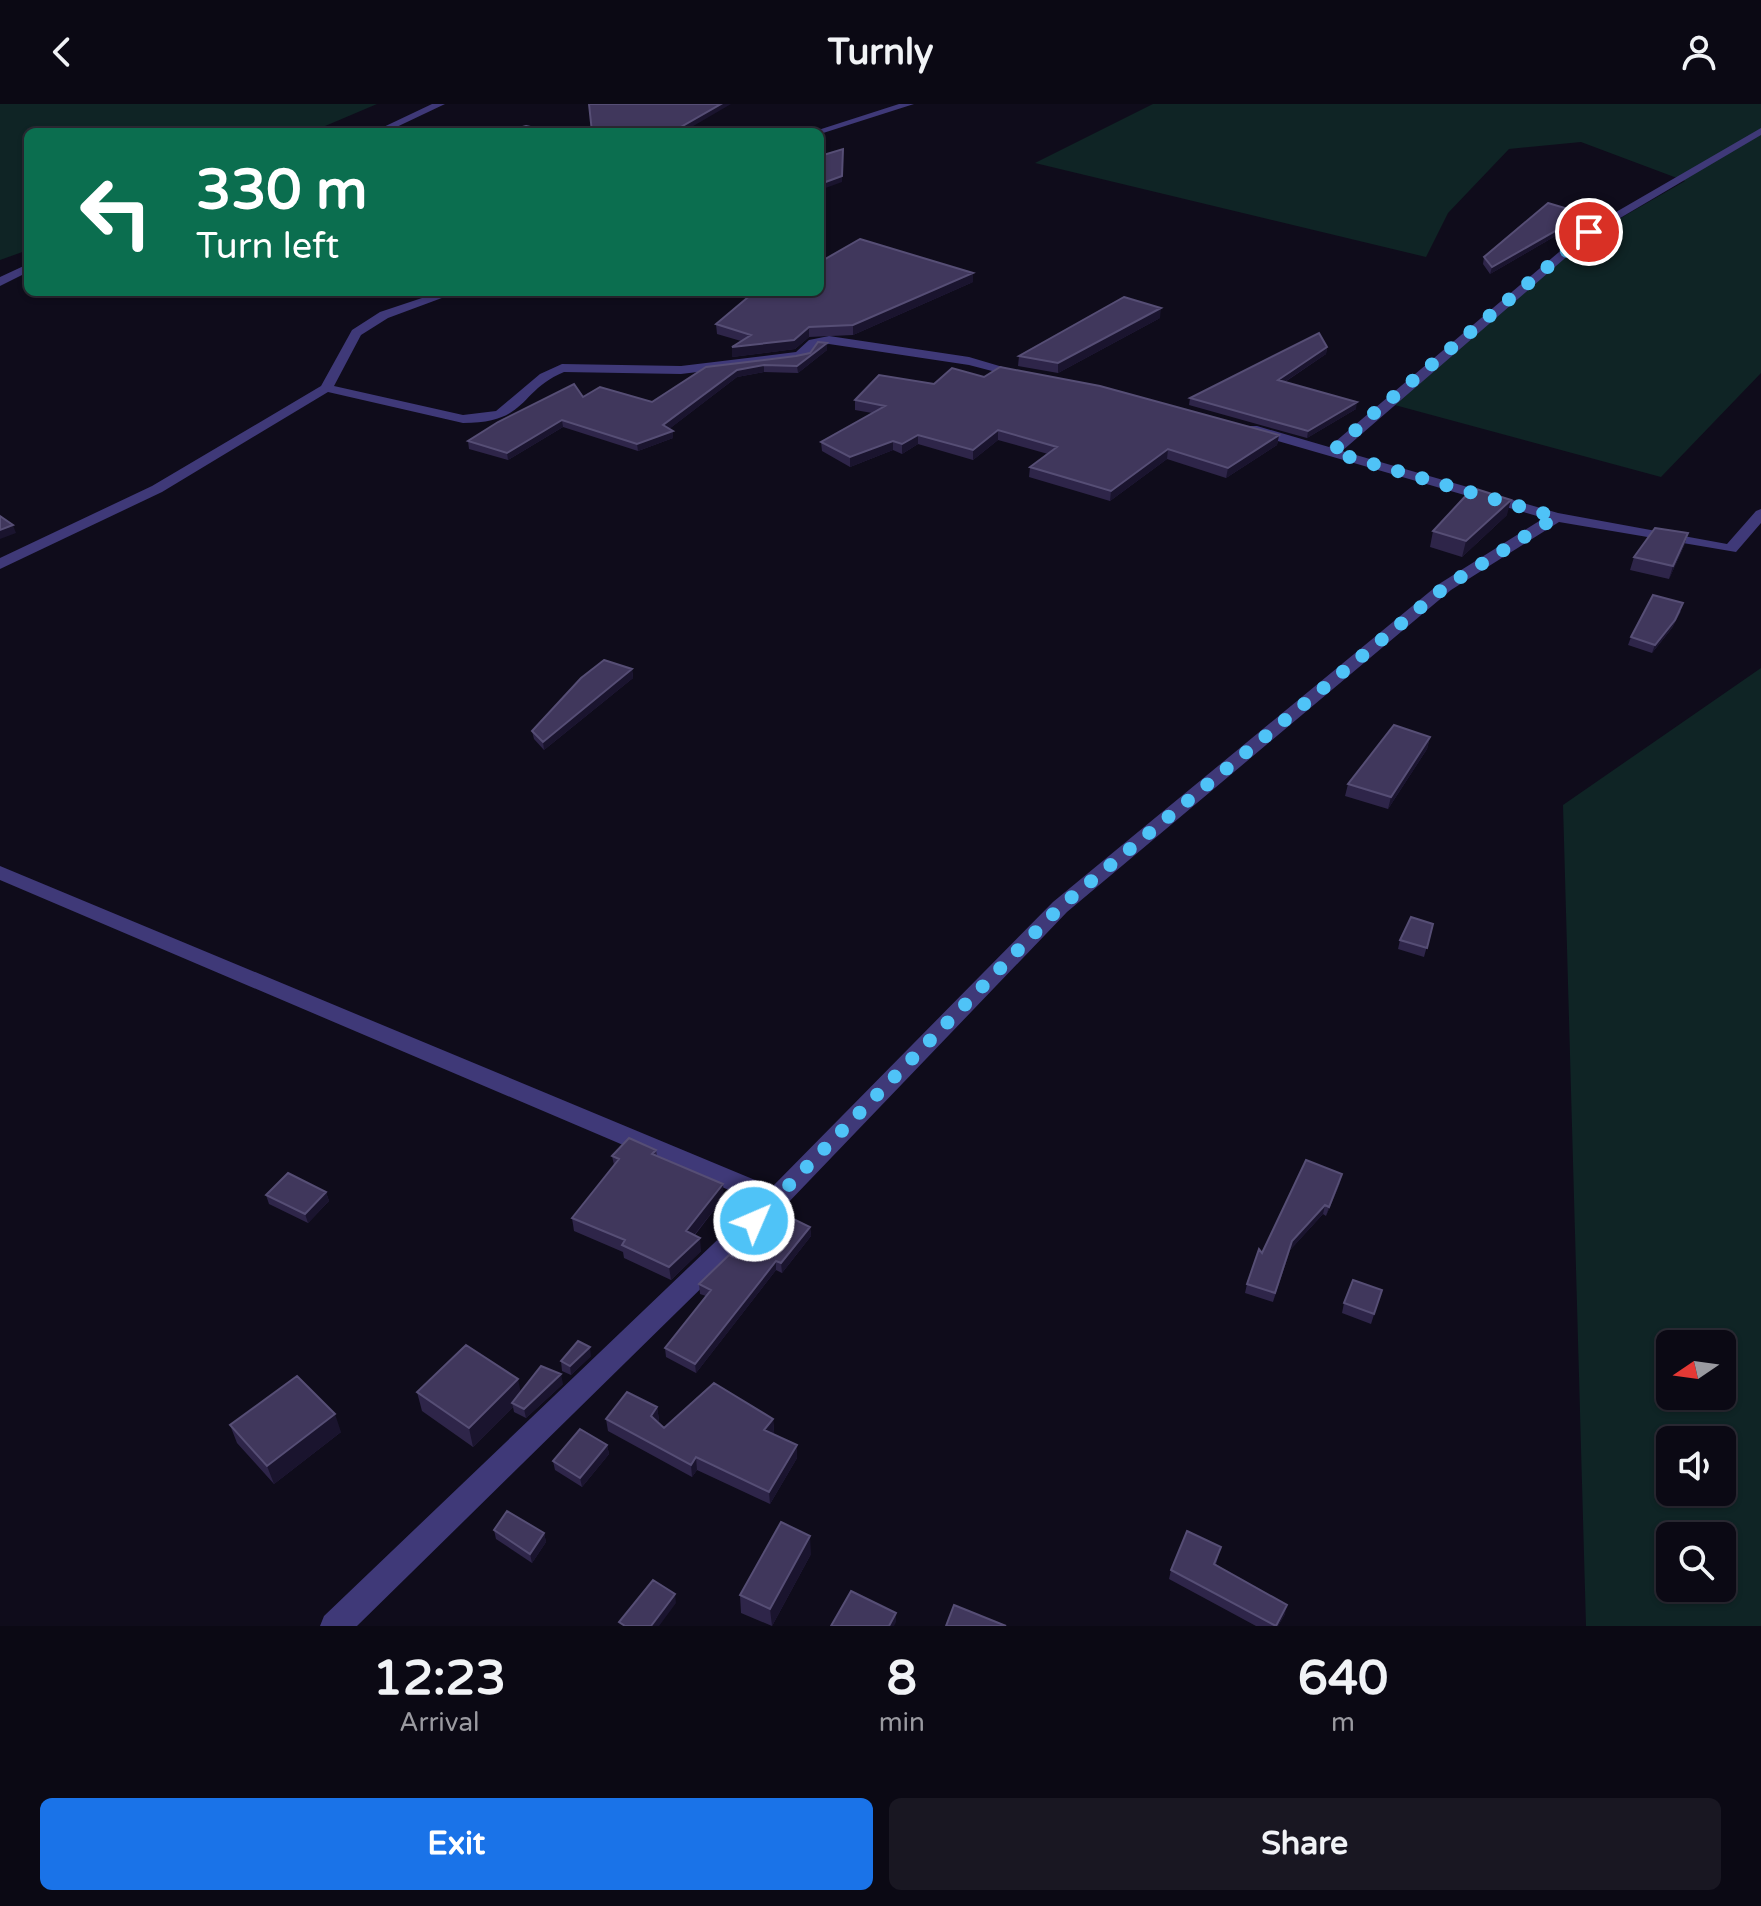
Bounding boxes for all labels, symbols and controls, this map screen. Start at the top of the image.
icon: back [40,30,84,74]
icon: person [1677,30,1721,74]
text: Turnly [828,31,933,74]
text: 330 m [196,157,367,224]
icon: left [64,160,168,264]
pin [1555,198,1623,266]
icon: arrive [1567,210,1611,254]
text: Turn left [196,225,339,268]
position arrow [712,1179,796,1263]
north arrow [1656,1330,1736,1410]
map controls [1656,1330,1736,1602]
button: sound [1656,1426,1736,1506]
button: search [1656,1522,1736,1602]
text: 12:23 [373,1650,506,1708]
text: 8 [887,1650,917,1708]
text: 640 [1298,1650,1388,1708]
text: Arrival [399,1707,480,1738]
text: min [879,1707,925,1738]
text: m [1331,1707,1355,1738]
button: Exit [40,1798,873,1890]
button: Share [889,1798,1721,1890]

